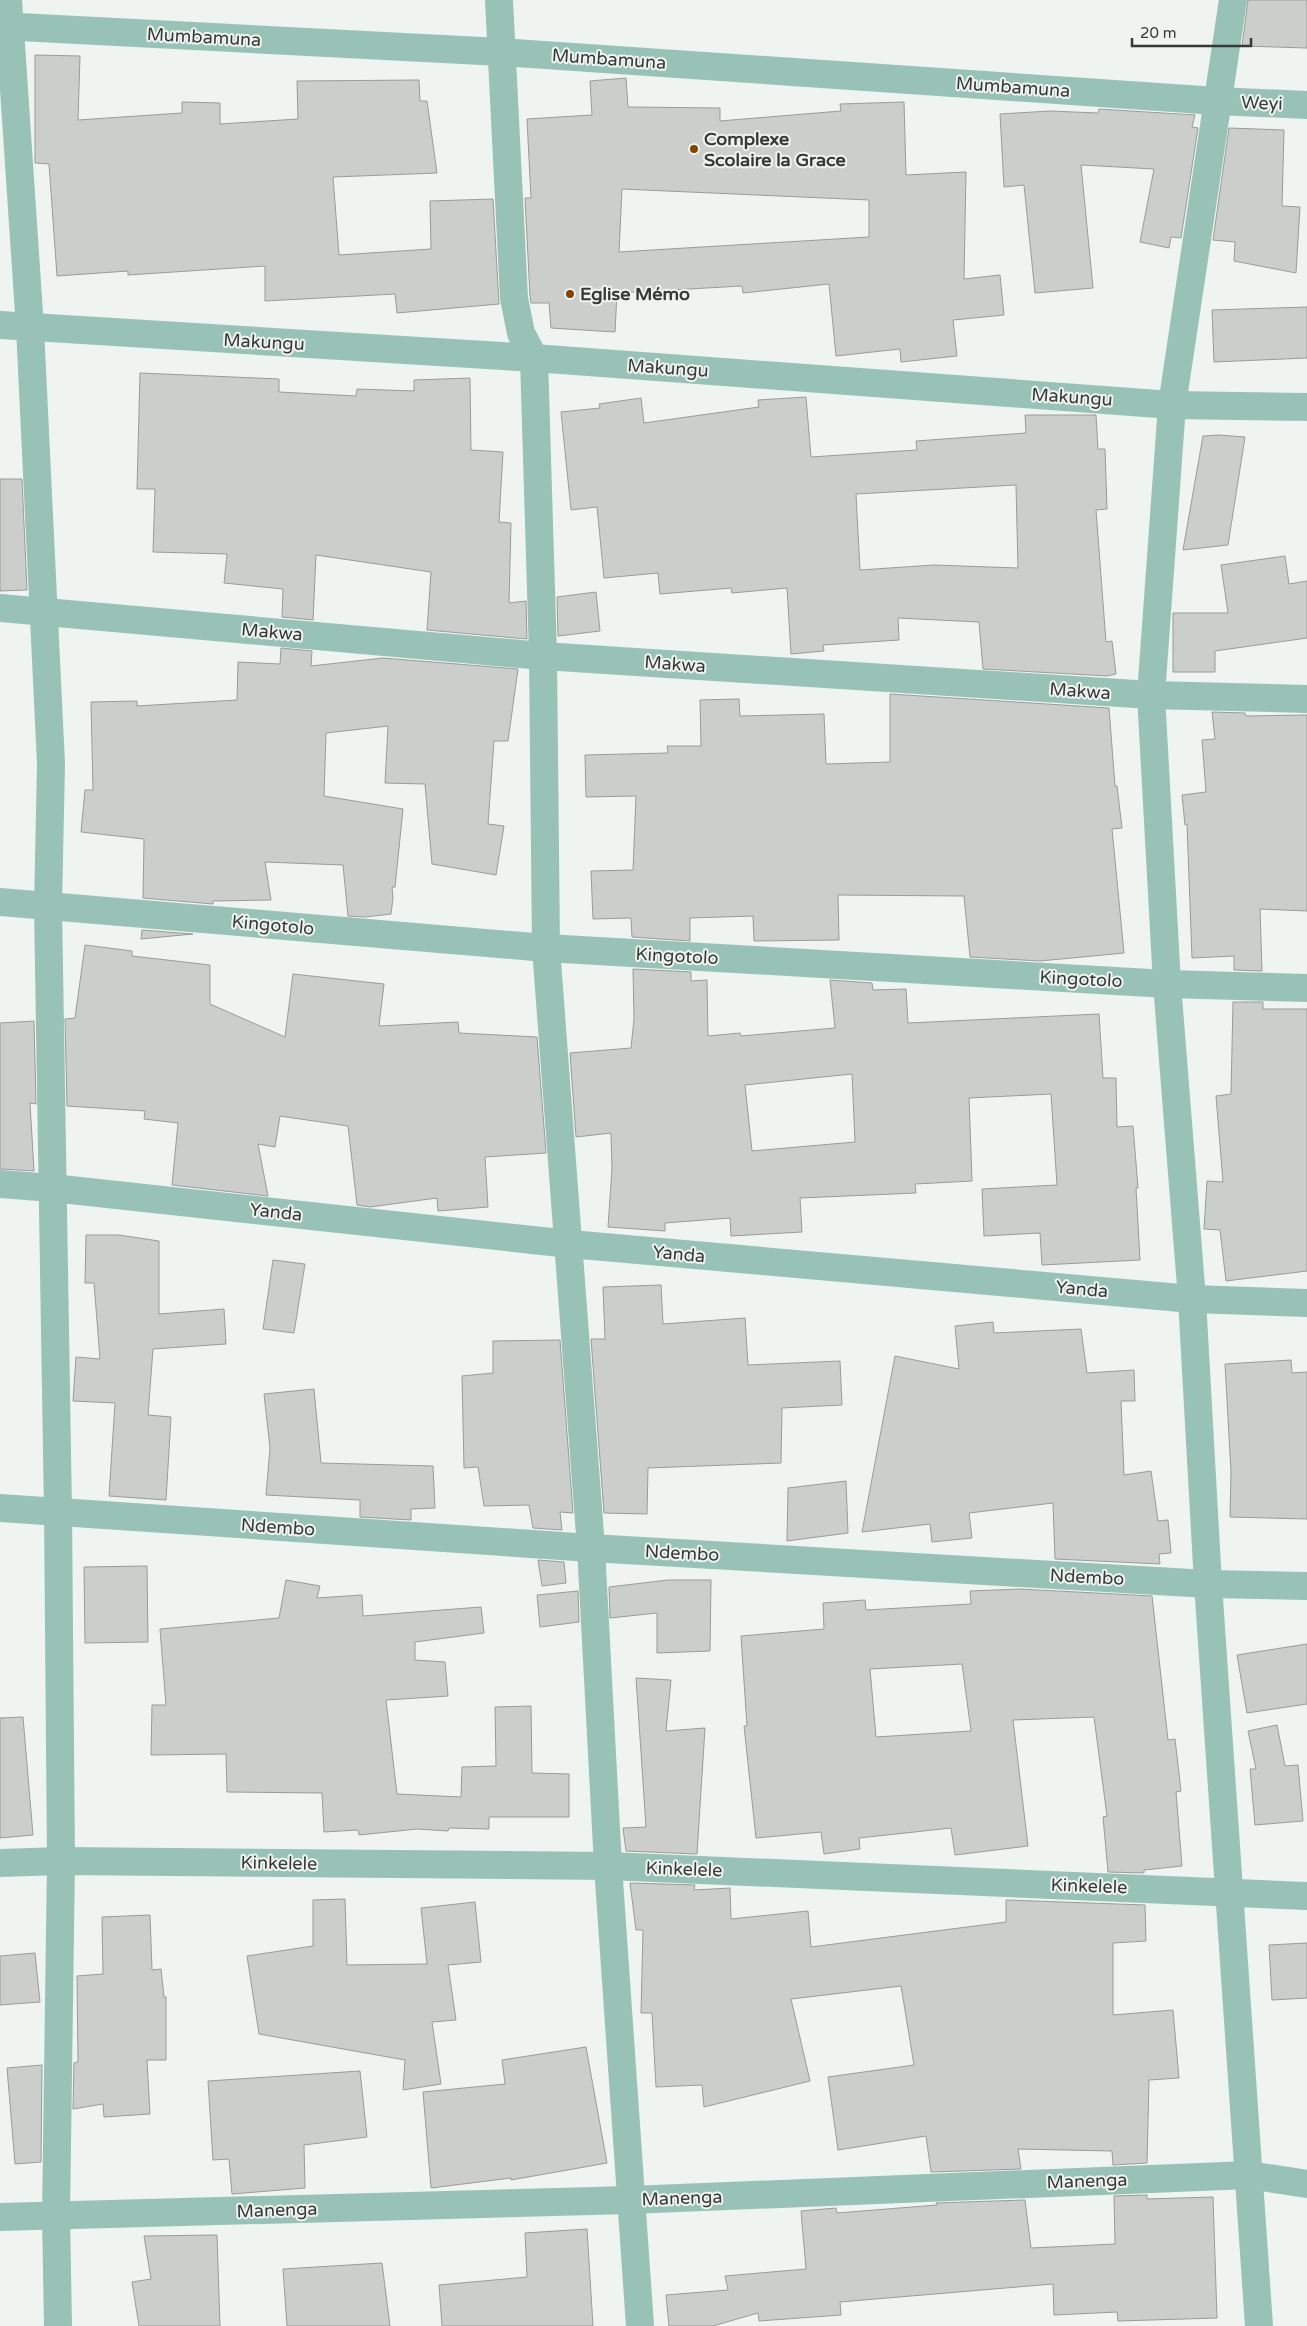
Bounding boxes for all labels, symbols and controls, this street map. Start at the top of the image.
scale bar [1132,15,1251,47]
street label: Mumbamuna [146,23,262,51]
text: 20 m [1140,24,1177,42]
street label: Mumbamuna [551,44,667,74]
street label: Mumbamuna [955,72,1071,102]
street label: Weyi [1241,91,1283,115]
place label: Complexe Scolaire la Grace [704,128,846,171]
marker: Complexe Scolaire la Grace [688,143,700,155]
place label: Eglise Mémo [580,283,690,305]
marker: Eglise Mémo [564,288,576,300]
street label: Makungu [223,329,305,355]
street label: Makungu [627,354,709,382]
street label: Makungu [1031,383,1113,411]
street label: Makwa [240,618,304,646]
street label: Makwa [644,651,706,677]
street label: Makwa [1049,678,1111,704]
street label: Kingotolo [231,910,315,940]
street label: Kingotolo [635,943,719,969]
street label: Kingotolo [1039,966,1123,992]
street label: Yanda [249,1198,303,1226]
street label: Yanda [652,1241,706,1267]
street label: Yanda [1055,1276,1109,1302]
street label: Ndembo [240,1513,316,1541]
street label: Ndembo [644,1540,720,1566]
street label: Ndembo [1049,1564,1125,1590]
street label: Kinkelele [240,1851,318,1875]
street label: Kinkelele [645,1857,723,1881]
street label: Kinkelele [1050,1874,1128,1898]
street label: Manenga [1046,2169,1128,2193]
street label: Manenga [641,2186,723,2210]
street label: Manenga [236,2198,318,2222]

